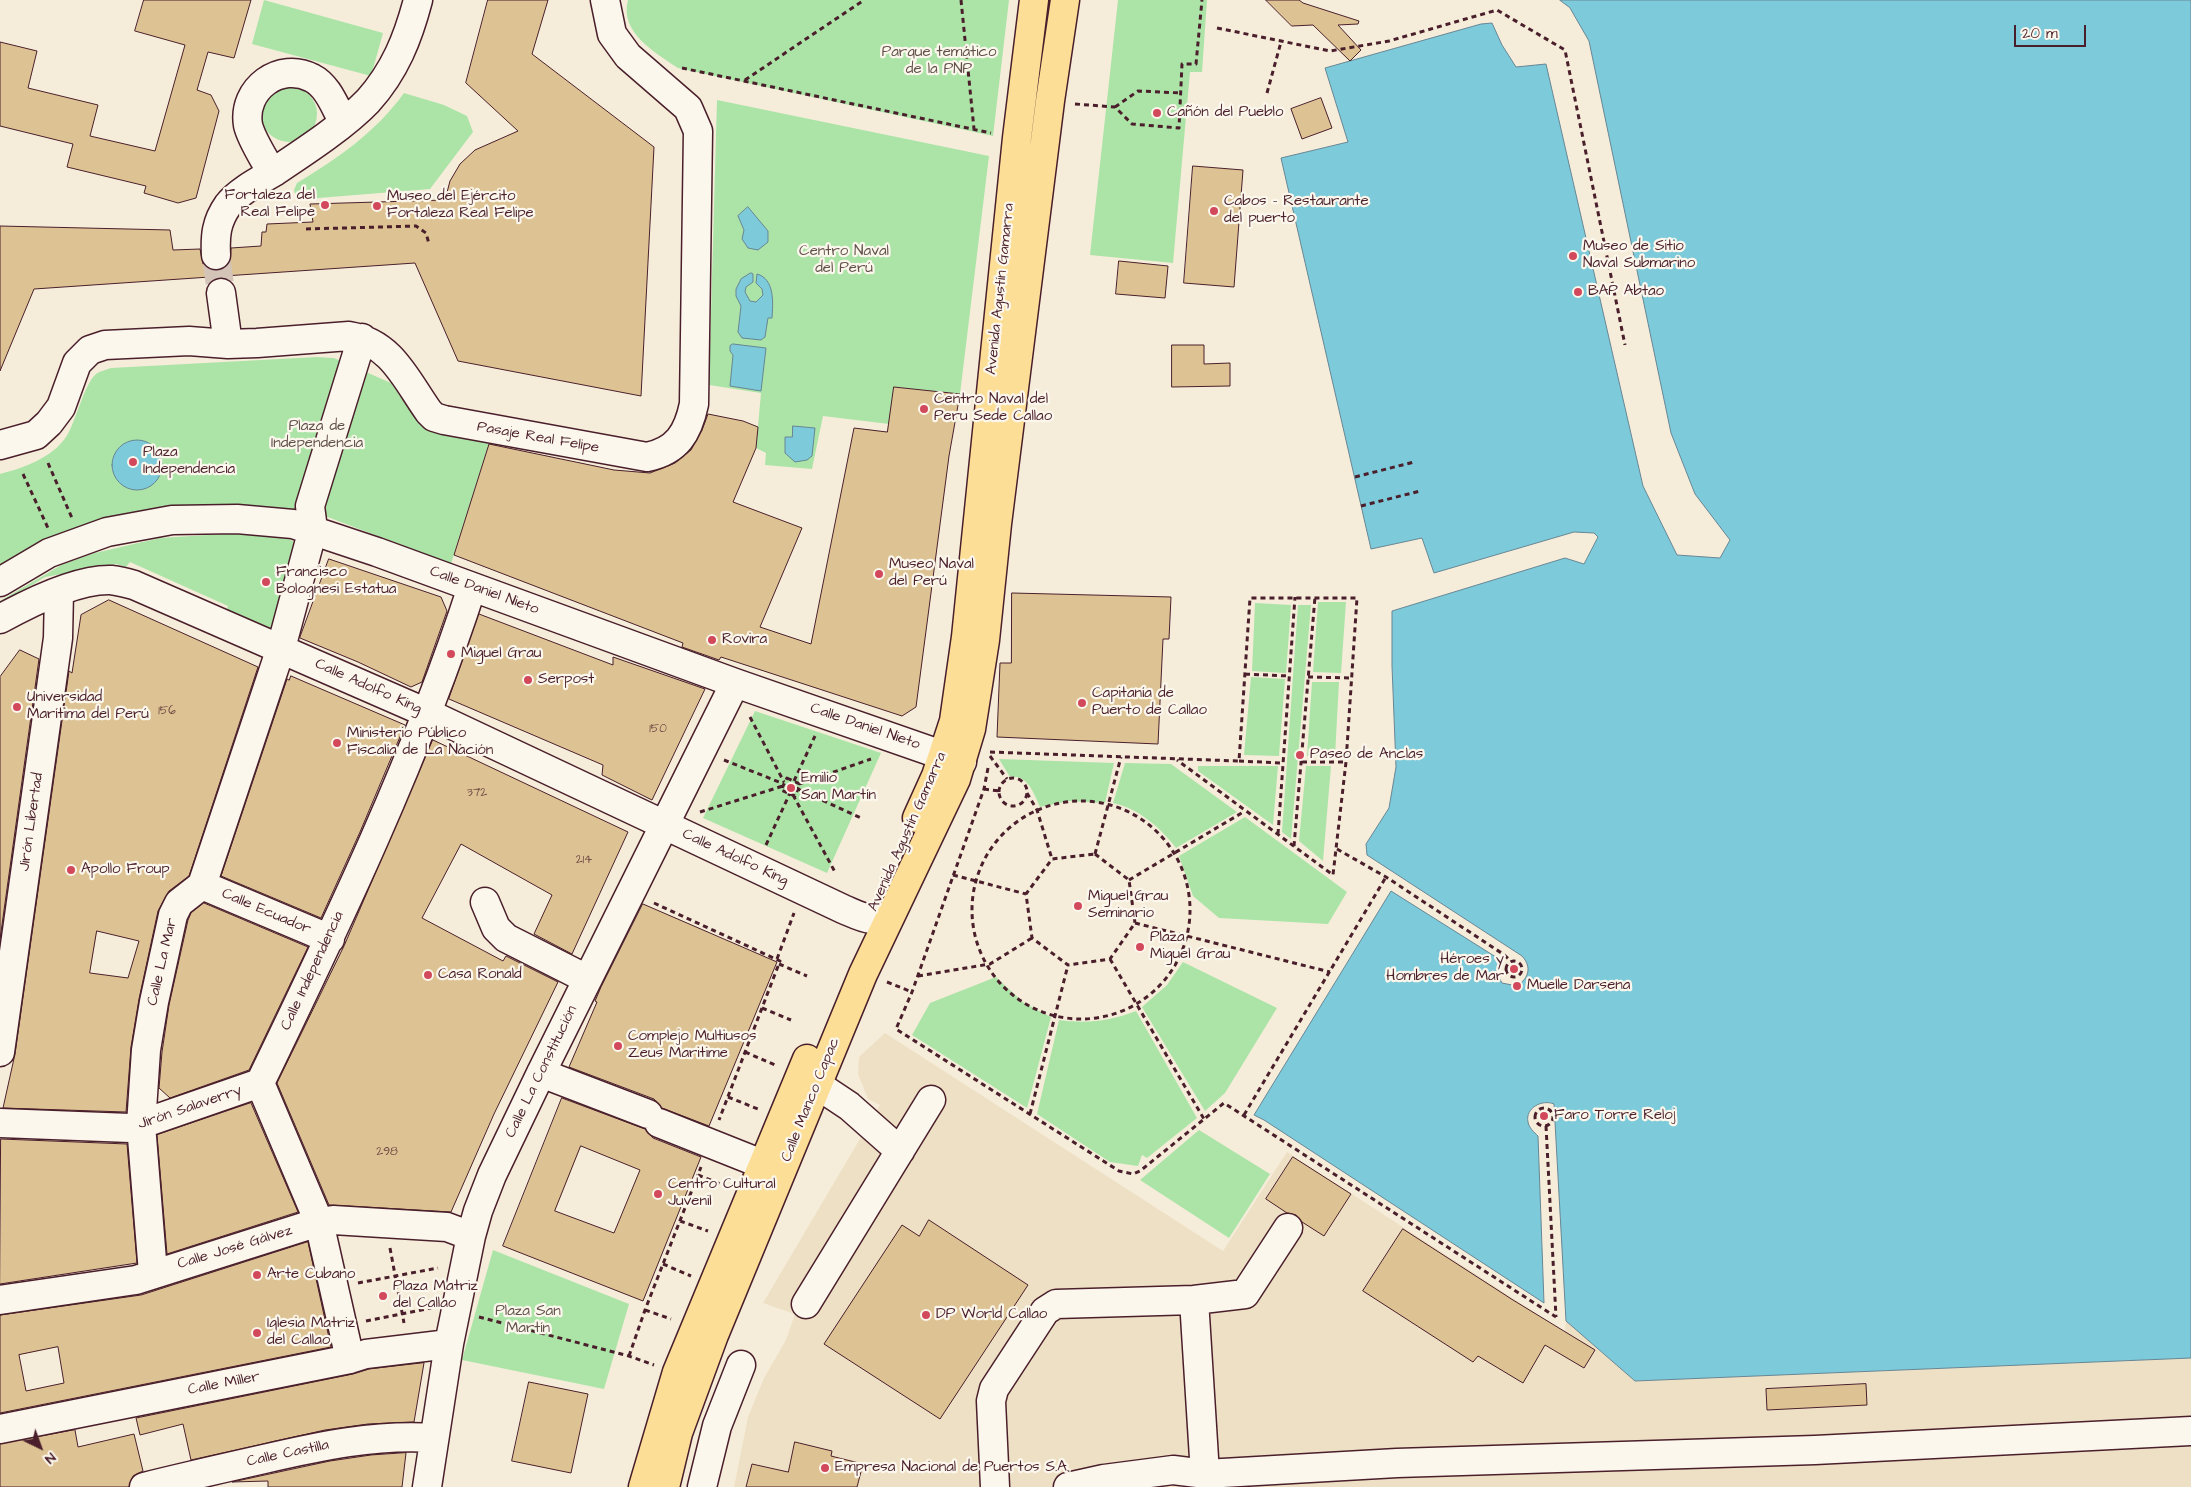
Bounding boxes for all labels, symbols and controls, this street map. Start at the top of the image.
scale bar [2016,15,2088,47]
text: 20 m [2022,23,2058,44]
park label: Parque temático de la PNP [882,44,996,79]
place label: Cañón del Pueblo [1167,104,1283,122]
marker: Cañón del Pueblo [1151,107,1163,119]
place label: Fortaleza del Real Felipe [225,187,315,222]
place label: Museo del Ejército Fortaleza Real Felipe [387,188,534,223]
place label: Cabos - Restaurante del puerto [1224,193,1369,228]
marker: Fortaleza del Real Felipe [319,199,331,211]
marker: Museo del Ejército Fortaleza Real Felipe [371,200,383,212]
street label: Avenida Agustín Gamarra [983,202,1019,376]
marker: Cabos - Restaurante del puerto [1208,205,1220,217]
place label: Museo de Sitio Naval Submarino [1583,238,1695,273]
park label: Centro Naval del Perú [799,243,889,278]
marker: Museo de Sitio Naval Submarino [1567,250,1579,262]
place label: BAP Abtao [1588,283,1664,301]
marker: BAP Abtao [1572,286,1584,298]
place label: Centro Naval del Peru Sede Callao [934,391,1052,426]
marker: Centro Naval del Peru Sede Callao [918,403,930,415]
park label: Plaza de Independencia [271,418,363,453]
street label: Pasaje Real Felipe [476,418,600,458]
place label: Plaza Independencia [143,444,235,479]
marker: Plaza Independencia [127,456,139,468]
place label: Museo Naval del Perú [889,556,974,591]
street label: Calle Daniel Nieto [427,563,541,619]
place label: Francisco Bolognesi Estatua [276,564,396,599]
marker: Museo Naval del Perú [873,568,885,580]
marker: Francisco Bolognesi Estatua [260,576,272,588]
place label: Rovira [722,631,767,649]
marker: Rovira [706,634,718,646]
place label: Miguel Grau [461,645,541,663]
marker: Miguel Grau [445,648,457,660]
street label: Calle Adolfo King [312,655,424,719]
place label: Serpost [538,671,594,689]
marker: Serpost [522,674,534,686]
place label: Capitanía de Puerto de Callao [1092,685,1207,720]
place label: Universidad Marítima del Perú [27,689,149,724]
marker: Capitanía de Puerto de Callao [1076,697,1088,709]
street label: Calle Daniel Nieto [808,700,922,754]
marker: Universidad Marítima del Perú [11,701,23,713]
house number: 156 [158,704,176,718]
house number: 150 [649,722,667,736]
place label: Ministerio Público Fiscalía de La Nación [347,725,493,760]
marker: Ministerio Público Fiscalía de La Nación [331,737,343,749]
place label: Paseo de Anclas [1310,746,1423,764]
marker: Paseo de Anclas [1294,749,1306,761]
street label: Avenida Agustín Gamarra [865,750,951,914]
place label: Emilio San Martín [801,770,876,805]
street label: Jirón Libertad [16,772,48,872]
marker: Emilio San Martín [785,782,797,794]
house number: 372 [467,786,487,800]
street label: Calle Adolfo King [679,826,791,890]
house number: 214 [576,853,592,867]
place label: Apollo Froup [81,861,170,879]
marker: Apollo Froup [65,864,77,876]
street label: Calle Ecuador [219,885,313,939]
place label: Miguel Grau Seminario [1088,888,1168,923]
marker: Miguel Grau Seminario [1072,900,1084,912]
street label: Calle Independencia [278,909,348,1033]
street label: Calle La Mar [144,916,182,1008]
place label: Plaza Miguel Grau [1150,929,1230,964]
marker: Plaza Miguel Grau [1134,941,1146,953]
place label: Héroes y Hombres de Mar [1386,951,1504,986]
marker: Héroes y Hombres de Mar [1508,963,1520,975]
place label: Casa Ronald [438,966,522,984]
marker: Casa Ronald [422,969,434,981]
place label: Muelle Darsena [1527,977,1630,995]
marker: Muelle Darsena [1511,980,1523,992]
street label: Calle La Constitución [502,1003,582,1141]
place label: Complejo Multiusos Zeus Maritime [628,1028,756,1063]
street label: Calle Manco Capac [778,1035,844,1165]
marker: Complejo Multiusos Zeus Maritime [612,1040,624,1052]
street label: Jirón Salaverry [136,1082,244,1134]
place label: Faro Torre Reloj [1554,1107,1675,1125]
marker: Faro Torre Reloj [1538,1110,1550,1122]
house number: 298 [376,1145,398,1159]
place label: Centro Cultural Juvenil [668,1176,776,1211]
marker: Centro Cultural Juvenil [652,1188,664,1200]
street label: Calle José Gálvez [176,1222,294,1274]
place label: Arte Cubano [267,1266,355,1284]
marker: Arte Cubano [251,1269,263,1281]
place label: Plaza Matriz del Callao [393,1278,478,1313]
marker: Plaza Matriz del Callao [377,1290,389,1302]
park label: Plaza San Martín [495,1303,561,1338]
place label: DP World Callao [936,1306,1047,1324]
marker: DP World Callao [920,1309,932,1321]
place label: Iglesia Matriz del Callao [267,1315,355,1350]
marker: Iglesia Matriz del Callao [251,1327,263,1339]
street label: Calle Miller [187,1368,261,1400]
north arrow [15,1422,65,1472]
street label: Calle Castilla [245,1437,331,1471]
text: N [40,1448,60,1469]
place label: Empresa Nacional de Puertos S.A. [835,1459,1069,1477]
marker: Empresa Nacional de Puertos S.A. [819,1462,831,1474]

